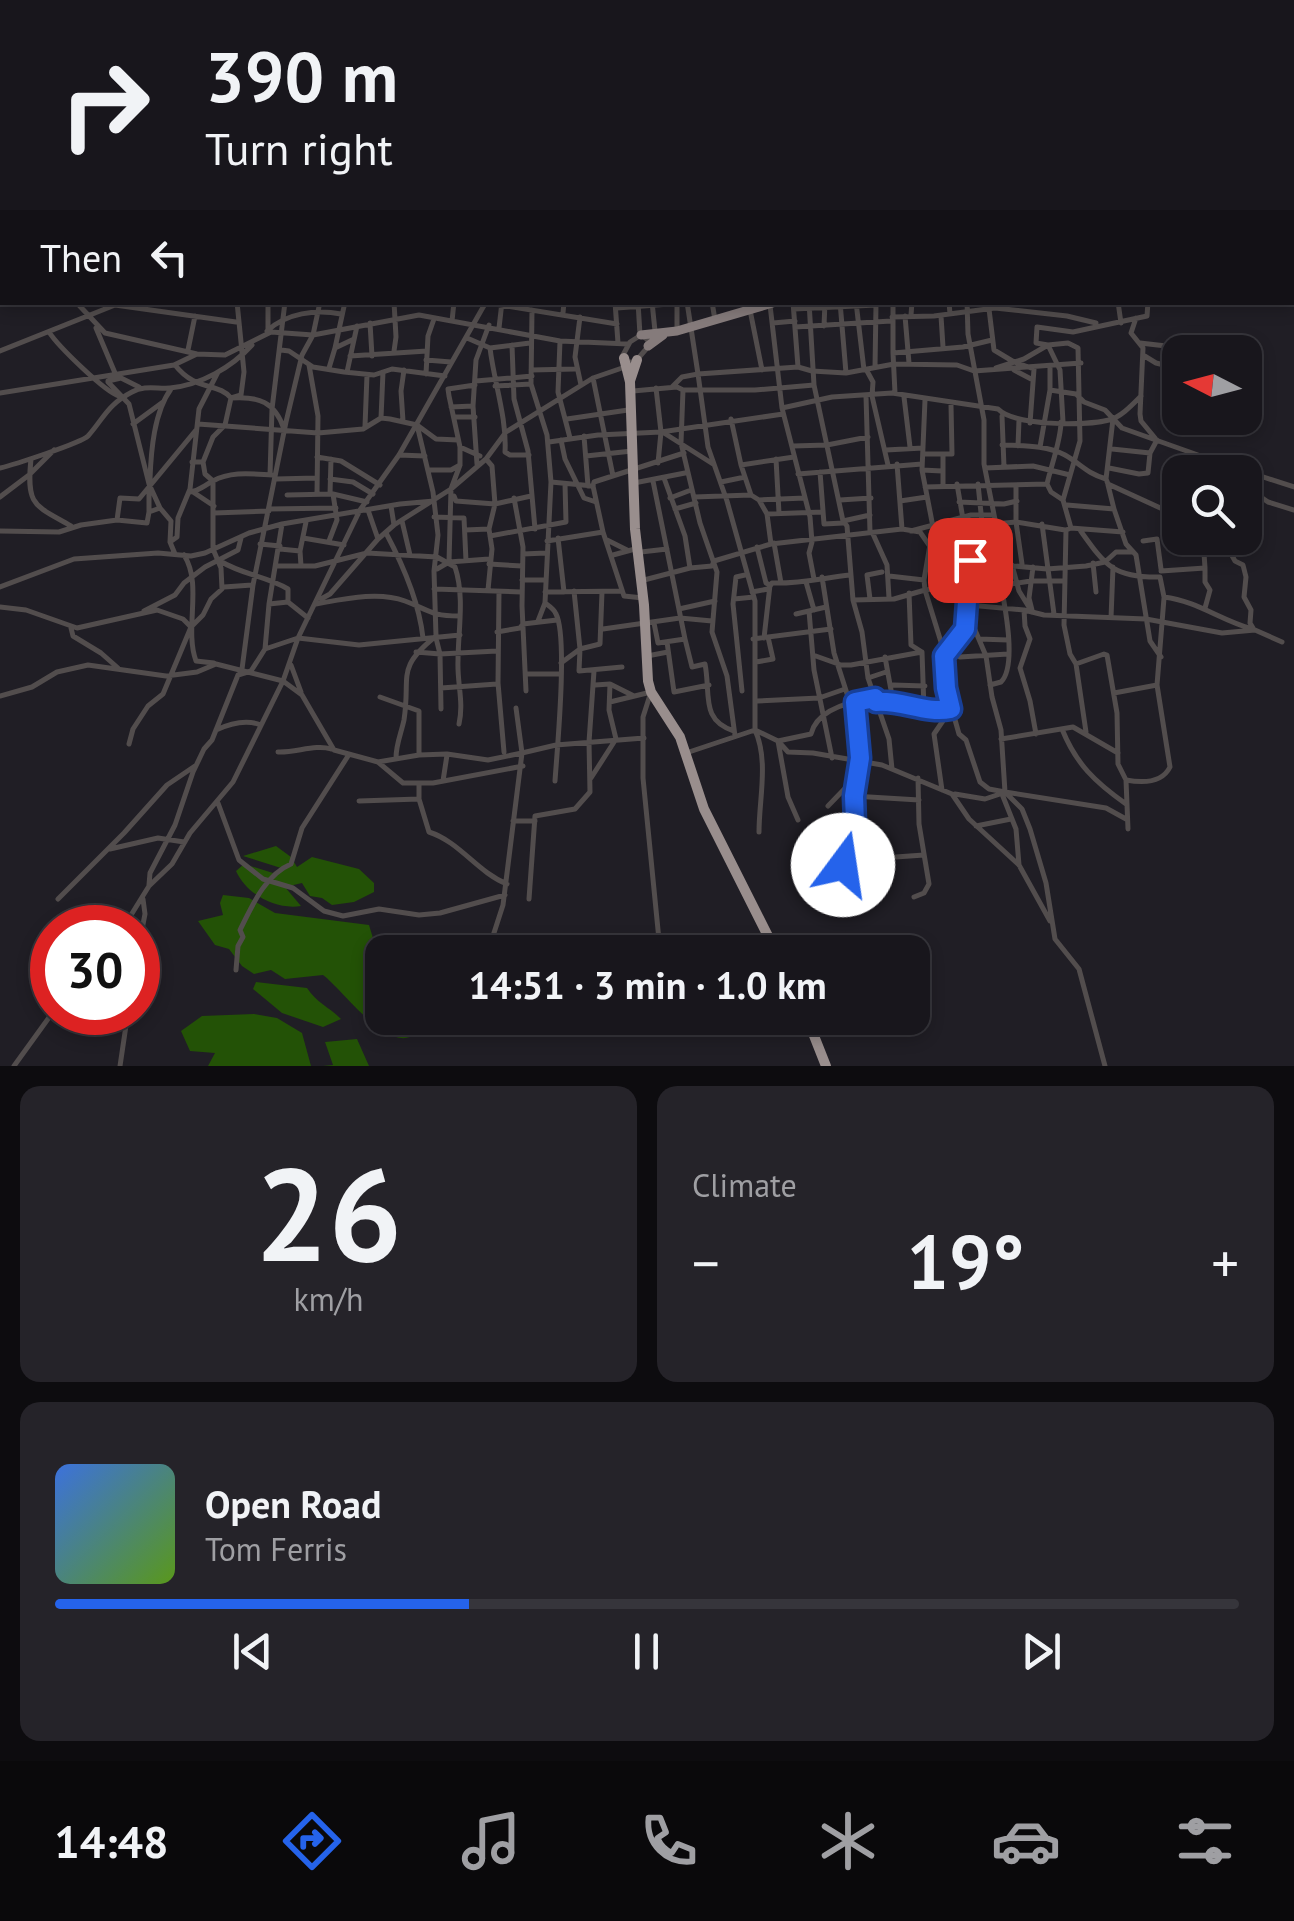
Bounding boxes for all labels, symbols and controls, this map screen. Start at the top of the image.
text: 390 m [205,31,398,121]
icon: right [40,40,170,170]
text: Turn right [205,119,393,177]
icon: left [142,230,197,285]
text: Then [40,233,122,282]
north arrow [1162,335,1262,435]
map controls [1162,335,1262,555]
button: search [1162,455,1262,555]
pin [928,518,1013,603]
icon: arrive [943,533,998,588]
position arrow [791,813,895,917]
speed limit sign: 30 [30,905,160,1035]
text: 14:51 · 3 min · 1.0 km [468,960,827,1009]
text: 26 [255,1129,402,1297]
text: Climate [692,1164,797,1206]
text: 19° [907,1213,1024,1310]
text: − [692,1227,720,1298]
text: + [1211,1227,1239,1298]
text: km/h [293,1278,364,1320]
text: Open Road [205,1479,381,1528]
text: Tom Ferris [205,1528,347,1570]
icon: previous [225,1624,280,1679]
icon: pause [619,1624,674,1679]
icon: next [1014,1624,1069,1679]
icon: directions [277,1806,347,1876]
icon: music [456,1806,526,1876]
icon: phone [634,1806,704,1876]
icon: climate [813,1806,883,1876]
icon: car [991,1806,1061,1876]
icon: filters [1170,1806,1240,1876]
text: 14:48 [54,1812,168,1870]

